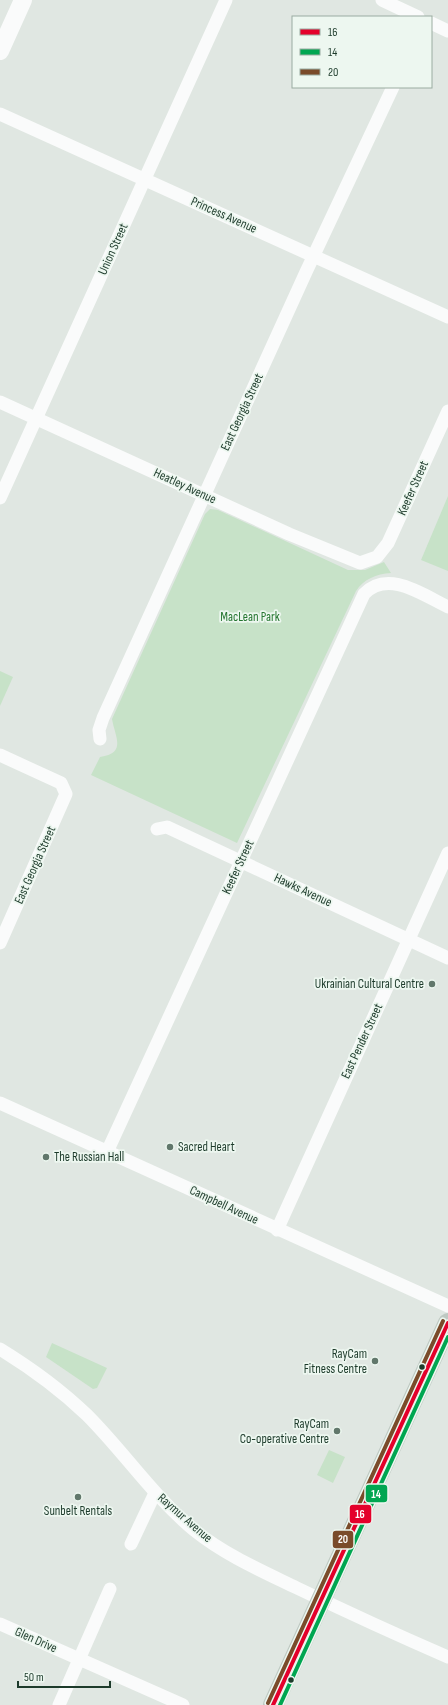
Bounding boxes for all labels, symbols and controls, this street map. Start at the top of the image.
legend [292,16,432,88]
text: 16 [328,25,337,40]
text: 14 [328,45,337,60]
text: 20 [328,65,338,80]
street label: Princess Avenue [188,193,260,237]
street label: Union Street [95,221,131,277]
street label: East Georgia Street [217,371,267,453]
street label: Keefer Street [394,458,432,518]
street label: Heatley Avenue [151,465,219,507]
park label: MacLean Park [220,609,280,625]
street label: East Georgia Street [11,824,59,906]
street label: Keefer Street [218,837,258,897]
street label: Hawks Avenue [271,870,335,910]
place label: Ukrainian Cultural Centre [315,976,424,992]
marker: Ukrainian Cultural Centre [427,979,437,989]
street label: East Pender Street [338,1001,386,1081]
place label: Sacred Heart [178,1139,235,1155]
marker: Sacred Heart [165,1142,175,1152]
place label: The Russian Hall [54,1149,124,1165]
marker: The Russian Hall [41,1152,51,1162]
street label: Campbell Avenue [187,1182,261,1228]
place label: RayCam Fitness Centre [304,1346,367,1377]
marker: RayCam Fitness Centre [370,1356,380,1366]
unlabelled marker [417,1362,427,1372]
place label: RayCam Co-operative Centre [240,1416,329,1447]
marker: RayCam Co-operative Centre [332,1426,342,1436]
line badge: 14 [365,1484,388,1503]
text: 14 [371,1488,381,1501]
street label: Raymur Avenue [154,1490,216,1546]
marker: Sunbelt Rentals [73,1492,83,1502]
place label: Sunbelt Rentals [44,1503,113,1519]
line badge: 16 [349,1504,372,1524]
text: 16 [355,1508,365,1521]
line badge: 20 [332,1530,354,1549]
text: 20 [338,1533,348,1546]
street label: Glen Drive [12,1624,60,1656]
scale bar [18,1663,110,1689]
text: 50 m [24,1670,44,1685]
unlabelled marker [286,1675,296,1685]

